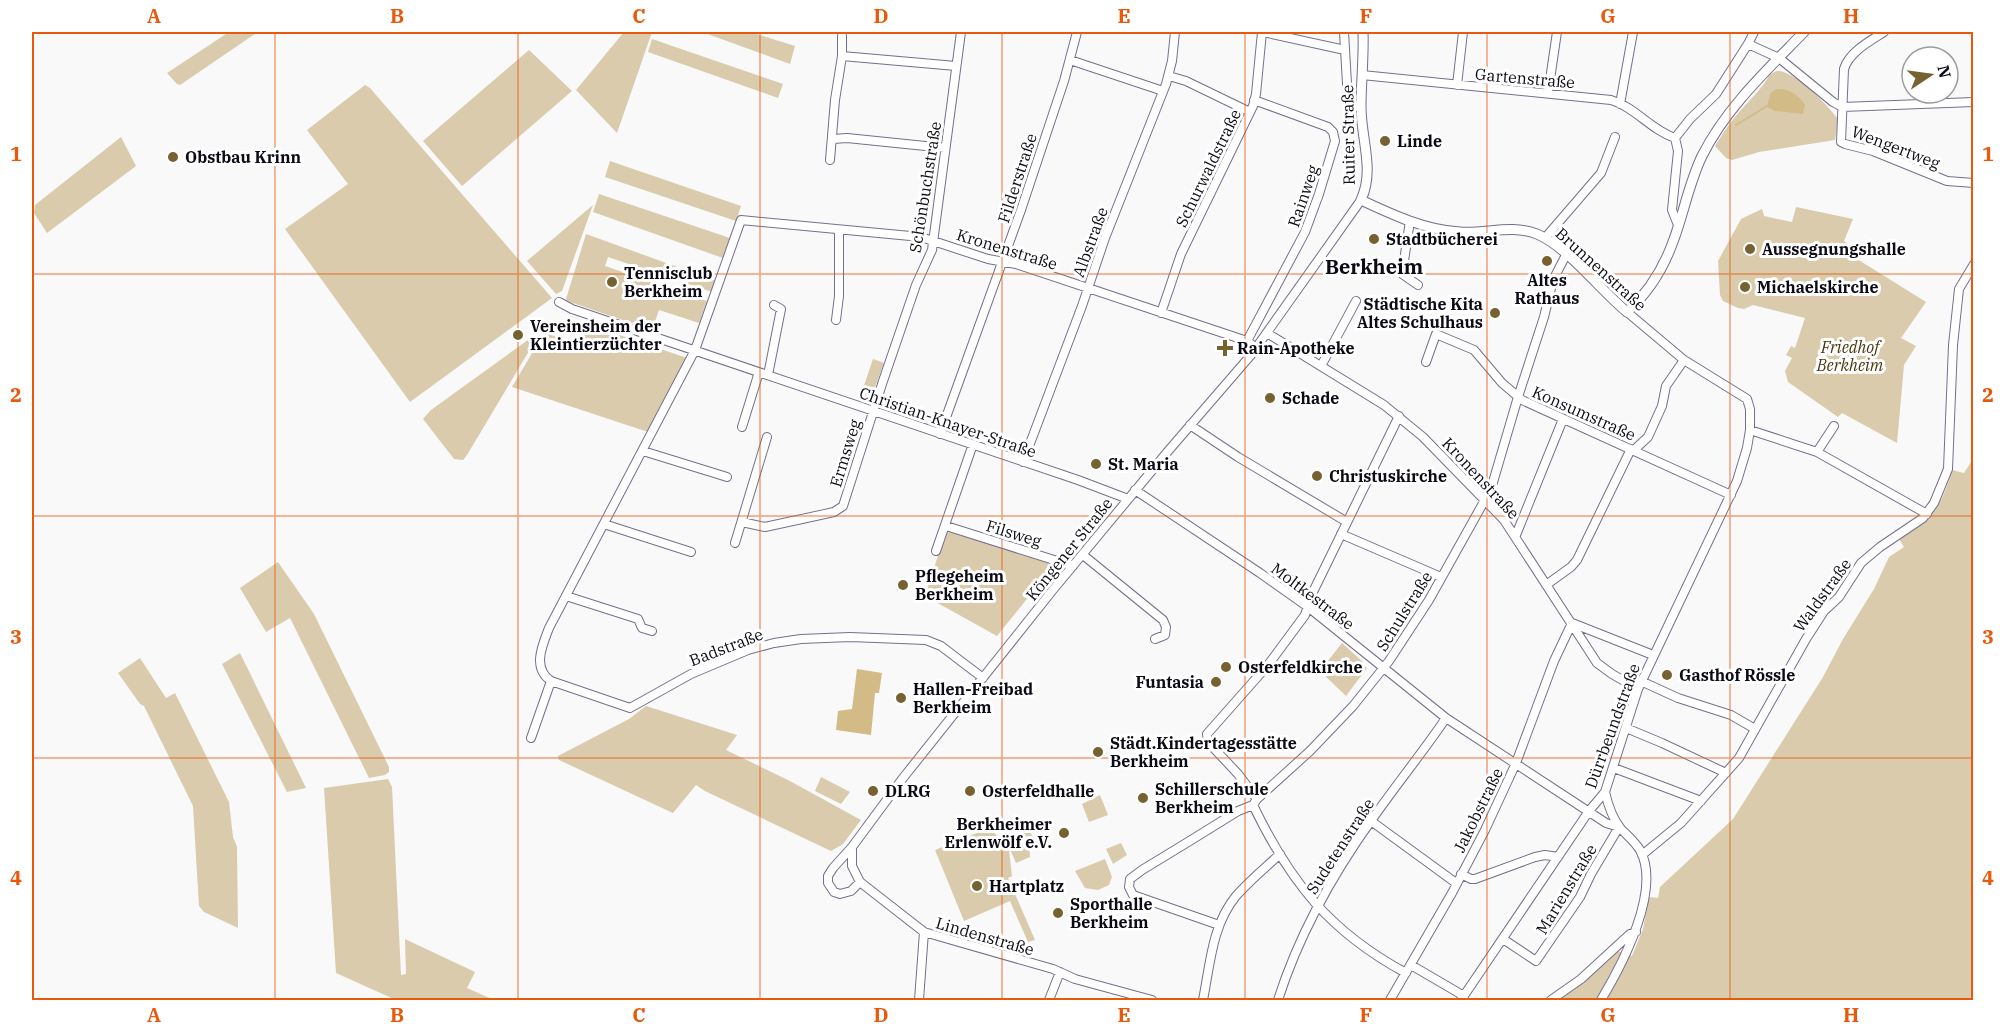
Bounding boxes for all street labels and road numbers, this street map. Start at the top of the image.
street label: Gartenstraße [1474,64,1576,92]
street label: Ruiter Straße [1337,85,1359,185]
street label: Schurwaldstraße [1171,106,1245,230]
street label: Schönbuchstraße [905,120,945,254]
street label: Wengertweg [1849,121,1943,173]
street label: Filderstraße [993,131,1041,225]
street label: Rainweg [1283,162,1323,230]
street label: Albstraße [1068,204,1112,280]
street label: Brunnenstraße [1551,223,1651,315]
street label: Kronenstraße [954,224,1060,274]
street label: Konsumstraße [1529,381,1639,445]
street label: Christian-Knayer-Straße [857,382,1039,462]
street label: Ermsweg [825,416,865,489]
street label: Kronenstraße [1438,433,1524,523]
street label: Köngener Straße [1021,493,1117,605]
street label: Filsweg [984,515,1044,551]
street label: Waldstraße [1789,554,1855,636]
street label: Moltkestraße [1267,558,1359,634]
street label: Schulstraße [1372,567,1436,655]
street label: Badstraße [686,624,766,670]
street label: Dürrbeundstraße [1580,661,1644,791]
street label: Jakobstraße [1449,764,1507,856]
street label: Sudetenstraße [1302,794,1378,898]
street label: Marienstraße [1531,840,1601,938]
street label: Lindenstraße [934,912,1036,960]

